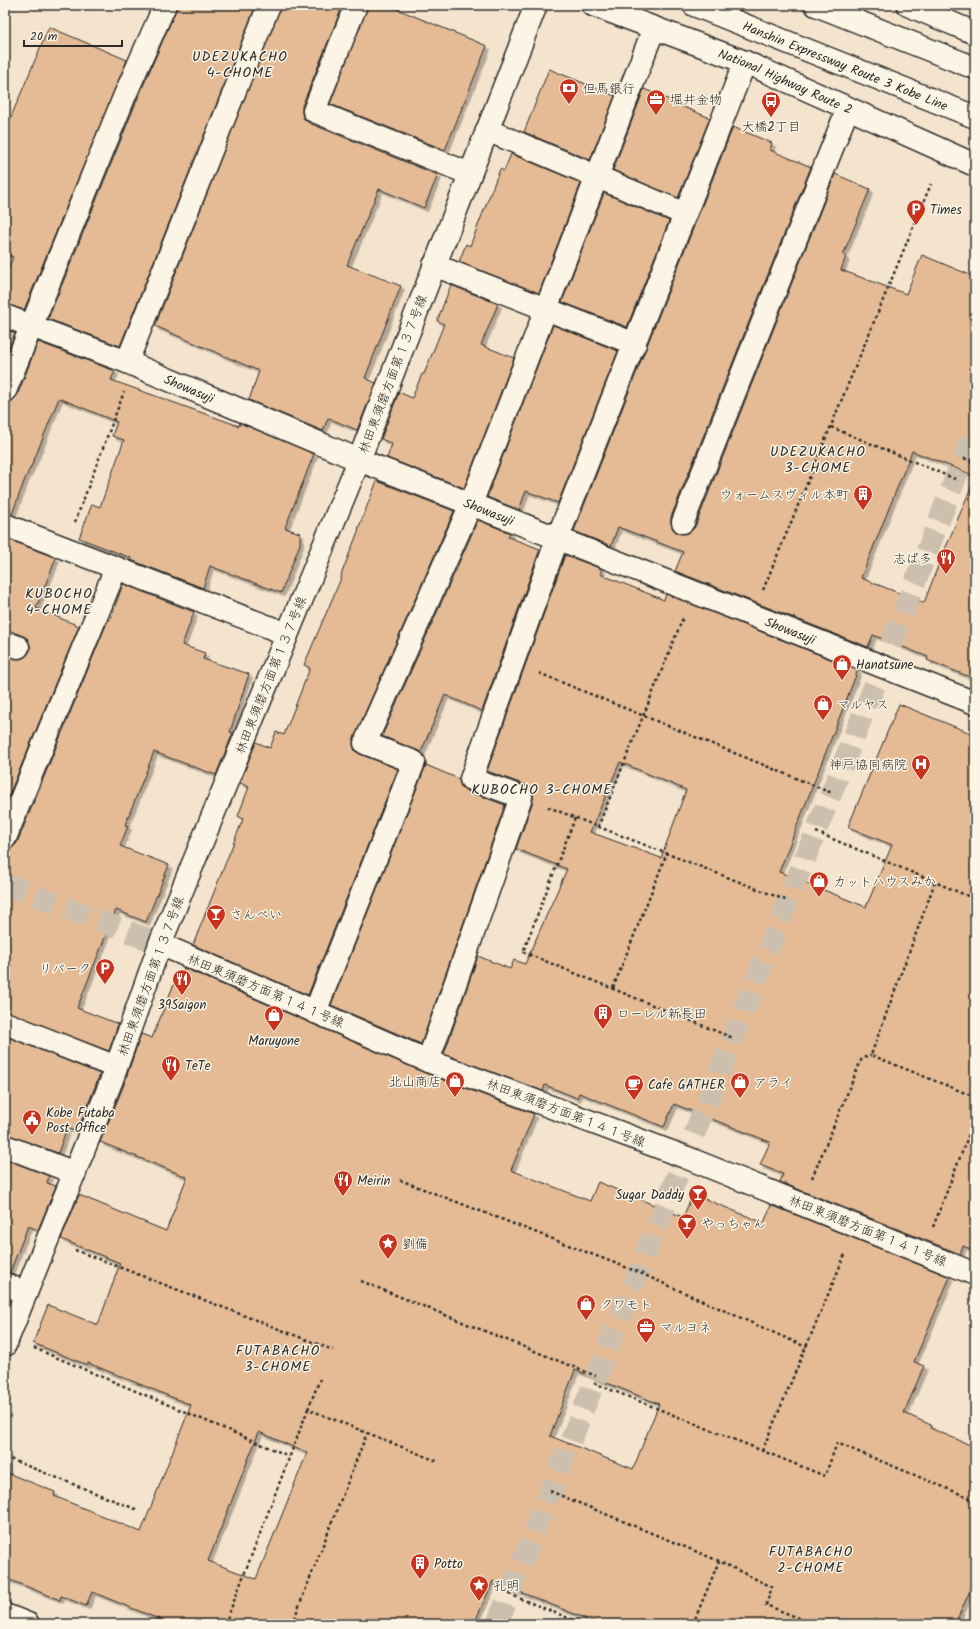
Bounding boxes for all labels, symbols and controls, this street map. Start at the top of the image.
street label: Hanshin Expressway Route 3 Kobe Line [739,16,951,117]
scale bar [24,22,122,48]
text: 20 m [30,27,58,46]
street label: National Highway Route 2 [715,44,856,121]
district label: UDEZUKACHO 4-CHOME [192,46,288,84]
bank icon: 但馬銀行 [558,77,580,105]
place label: 但馬銀行 [583,79,635,100]
office icon: 堀井金物 [645,88,667,116]
place label: 堀井金物 [670,90,722,111]
bus stop icon: 大橋2丁目 [760,90,782,118]
place label: 大橋2丁目 [741,117,801,138]
parking icon: Times [905,198,927,226]
place label: Times [930,200,962,221]
street label: 林田東須磨方面第１３７号線 [353,291,434,457]
street label: Showasuji [160,370,218,410]
district label: UDEZUKACHO 3-CHOME [770,441,866,479]
building icon: ウォームスヴィル本町 [852,483,874,511]
place label: ウォームスヴィル本町 [720,485,849,506]
street label: Showasuji [460,493,518,532]
restaurant icon: 志ば多 [935,547,957,575]
place label: 志ば多 [893,549,932,570]
district label: KUBOCHO 4-CHOME [25,583,93,621]
street label: 林田東須磨方面第１３７号線 [230,592,313,758]
street label: Showasuji [761,612,819,651]
shop icon: Hanatsune [831,653,853,681]
place label: Hanatsune [856,655,914,676]
shop icon: マルヤス [812,693,834,721]
place label: マルヤス [837,695,889,716]
hospital icon: 神戸協同病院 [910,753,932,781]
place label: 神戸協同病院 [829,755,907,776]
district label: KUBOCHO 3-CHOME [471,779,613,801]
shop icon: カットハウスみか [808,870,830,898]
place label: カットハウスみか [833,872,936,893]
street label: 林田東須磨方面第１３７号線 [113,893,191,1060]
bar icon: さんぺい [205,903,227,931]
place label: さんぺい [230,905,282,926]
street label: 林田東須磨方面第１４１号線 [184,949,348,1034]
parking icon: リパーク [94,957,116,985]
place label: リパーク [39,959,91,980]
restaurant icon: 39Saigon [171,968,193,996]
place label: 39Saigon [158,995,206,1016]
building icon: ローレル新長田 [592,1002,614,1030]
shop icon: Maruyone [263,1004,285,1032]
place label: ローレル新長田 [617,1004,707,1025]
place label: Maruyone [248,1031,300,1052]
restaurant icon: TeTe [160,1054,182,1082]
place label: TeTe [185,1056,211,1077]
shop icon: 北山商店 [444,1070,466,1098]
shop icon: アライ [729,1071,751,1099]
place label: 北山商店 [389,1072,441,1093]
street label: 林田東須磨方面第１４１号線 [483,1073,649,1154]
cafe icon: Cafe GATHER [623,1073,645,1101]
place label: アライ [754,1073,792,1094]
place label: Cafe GATHER [648,1075,725,1096]
place label: Kobe Futaba Post Office [46,1103,115,1139]
public building icon: Kobe Futaba Post Office [21,1108,43,1136]
restaurant icon: Meirin [332,1169,354,1197]
place label: Meirin [357,1171,391,1192]
bar icon: Sugar Daddy [687,1183,709,1211]
place label: Sugar Daddy [616,1185,685,1206]
street label: 林田東須磨方面第１４１号線 [785,1190,951,1273]
bar icon: やっちゃん [676,1212,698,1240]
place label: やっちゃん [701,1214,766,1235]
place icon: 劉備 [377,1232,399,1260]
place label: 劉備 [402,1234,428,1255]
shop icon: クワモト [575,1293,597,1321]
place label: クワモト [600,1295,652,1316]
office icon: マルヨネ [635,1316,657,1344]
place label: マルヨネ [660,1318,712,1339]
district label: FUTABACHO 3-CHOME [236,1340,320,1378]
district label: FUTABACHO 2-CHOME [769,1541,853,1579]
building icon: Potto [409,1552,431,1580]
place label: Potto [434,1554,463,1575]
place icon: 孔明 [468,1574,490,1602]
place label: 孔明 [493,1576,519,1597]

